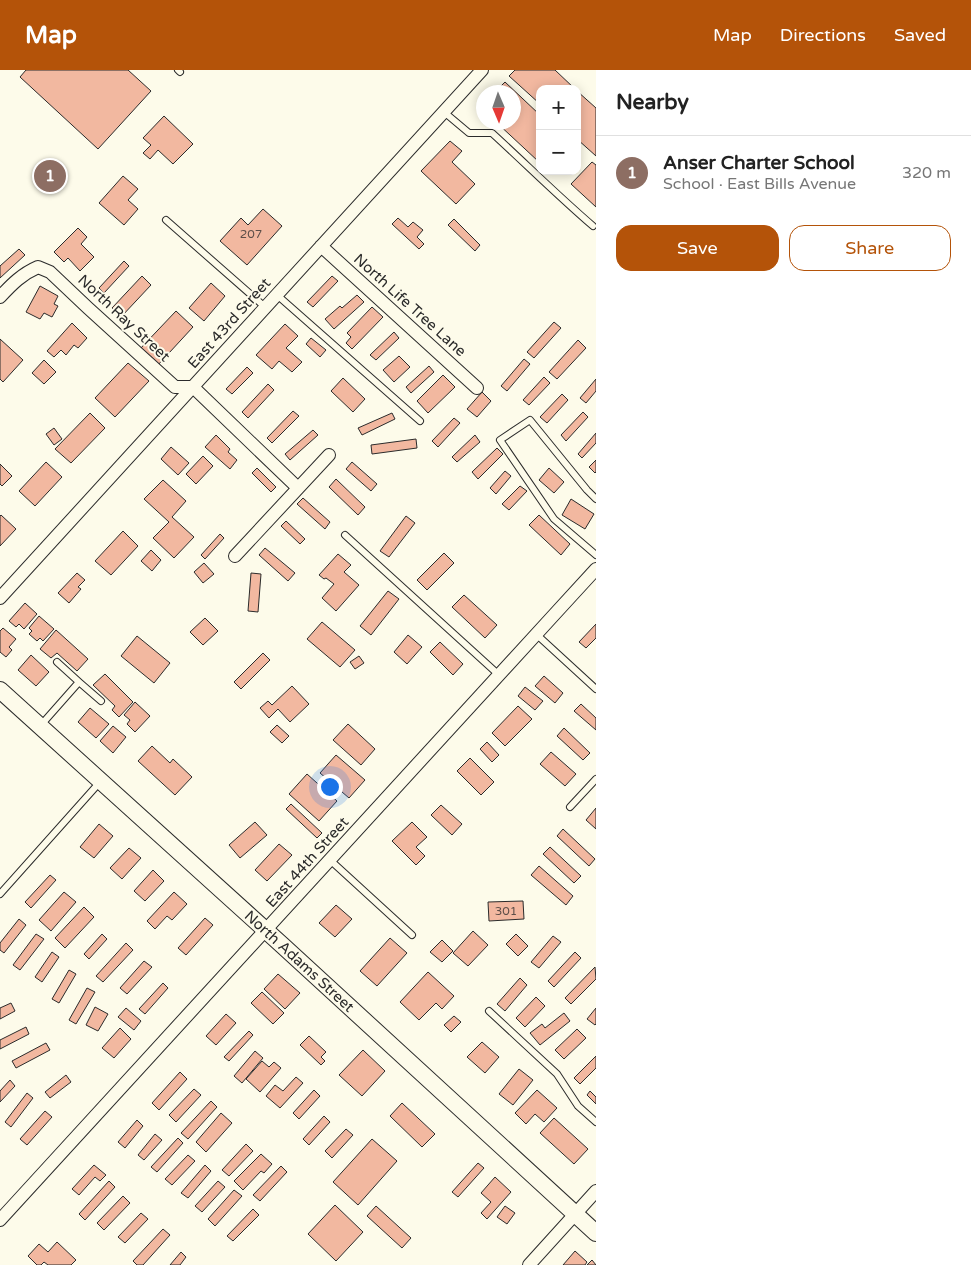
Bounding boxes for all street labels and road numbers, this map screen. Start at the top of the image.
street label: North Life Tree Lane [350,250,470,360]
street label: North Ray Street [74,271,174,365]
street label: East 43rd Street [184,274,274,372]
street label: East 44th Street [262,813,352,911]
street label: North Adams Street [241,907,358,1016]

